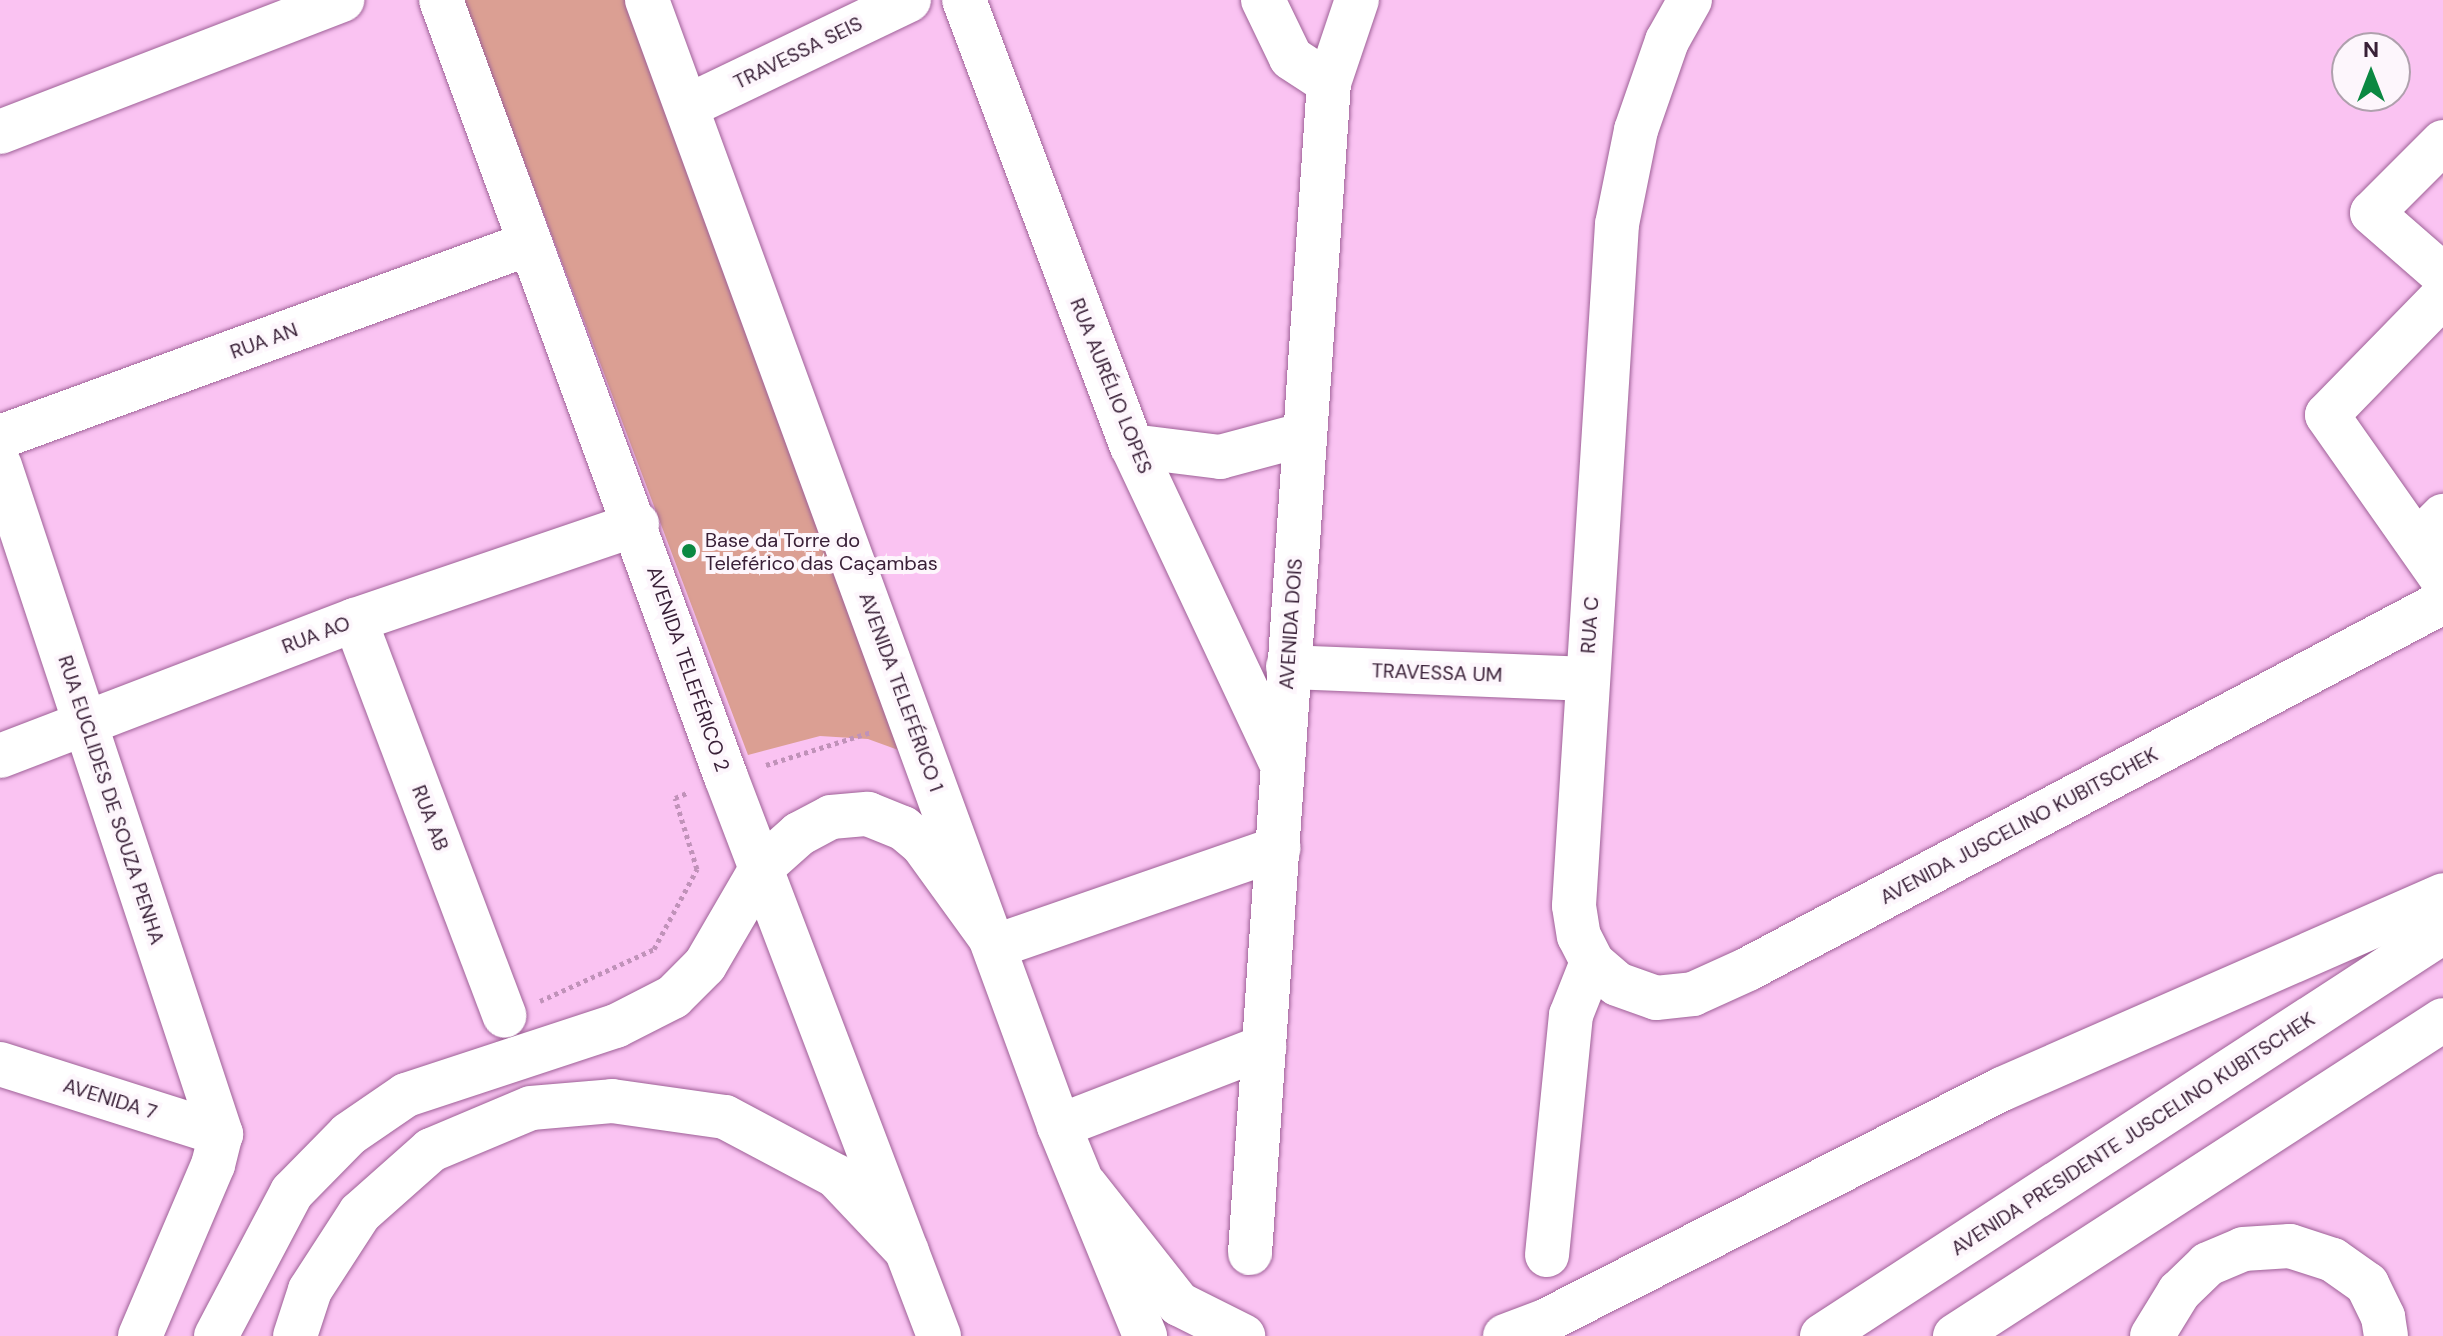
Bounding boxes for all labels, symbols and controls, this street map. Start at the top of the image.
street label: TRAVESSA SEIS [730,12,866,94]
north arrow [2331,32,2411,112]
text: N [2363,35,2379,64]
street label: RUA AURÉLIO LOPES [1065,295,1157,477]
street label: RUA AN [227,318,301,364]
place label: Base da Torre do Teleférico das Caçambas [705,528,938,575]
marker: Base da Torre do Teleférico das Caçambas [680,542,698,560]
street label: AVENIDA DOIS [1274,558,1308,690]
street label: AVENIDA TELEFÉRICO 2 [642,563,734,775]
street label: AVENIDA TELEFÉRICO 1 [854,589,948,795]
street label: RUA C [1576,596,1604,654]
street label: RUA AO [279,611,353,659]
street label: RUA EUCLIDES DE SOUZA PENHA [53,652,169,948]
street label: TRAVESSA UM [1371,659,1503,687]
street label: AVENIDA JUSCELINO KUBITSCHEK [1876,742,2162,910]
street label: RUA AB [407,782,453,854]
street label: AVENIDA PRESIDENTE JUSCELINO KUBITSCHEK [1947,1007,2319,1261]
street label: AVENIDA 7 [60,1073,160,1125]

